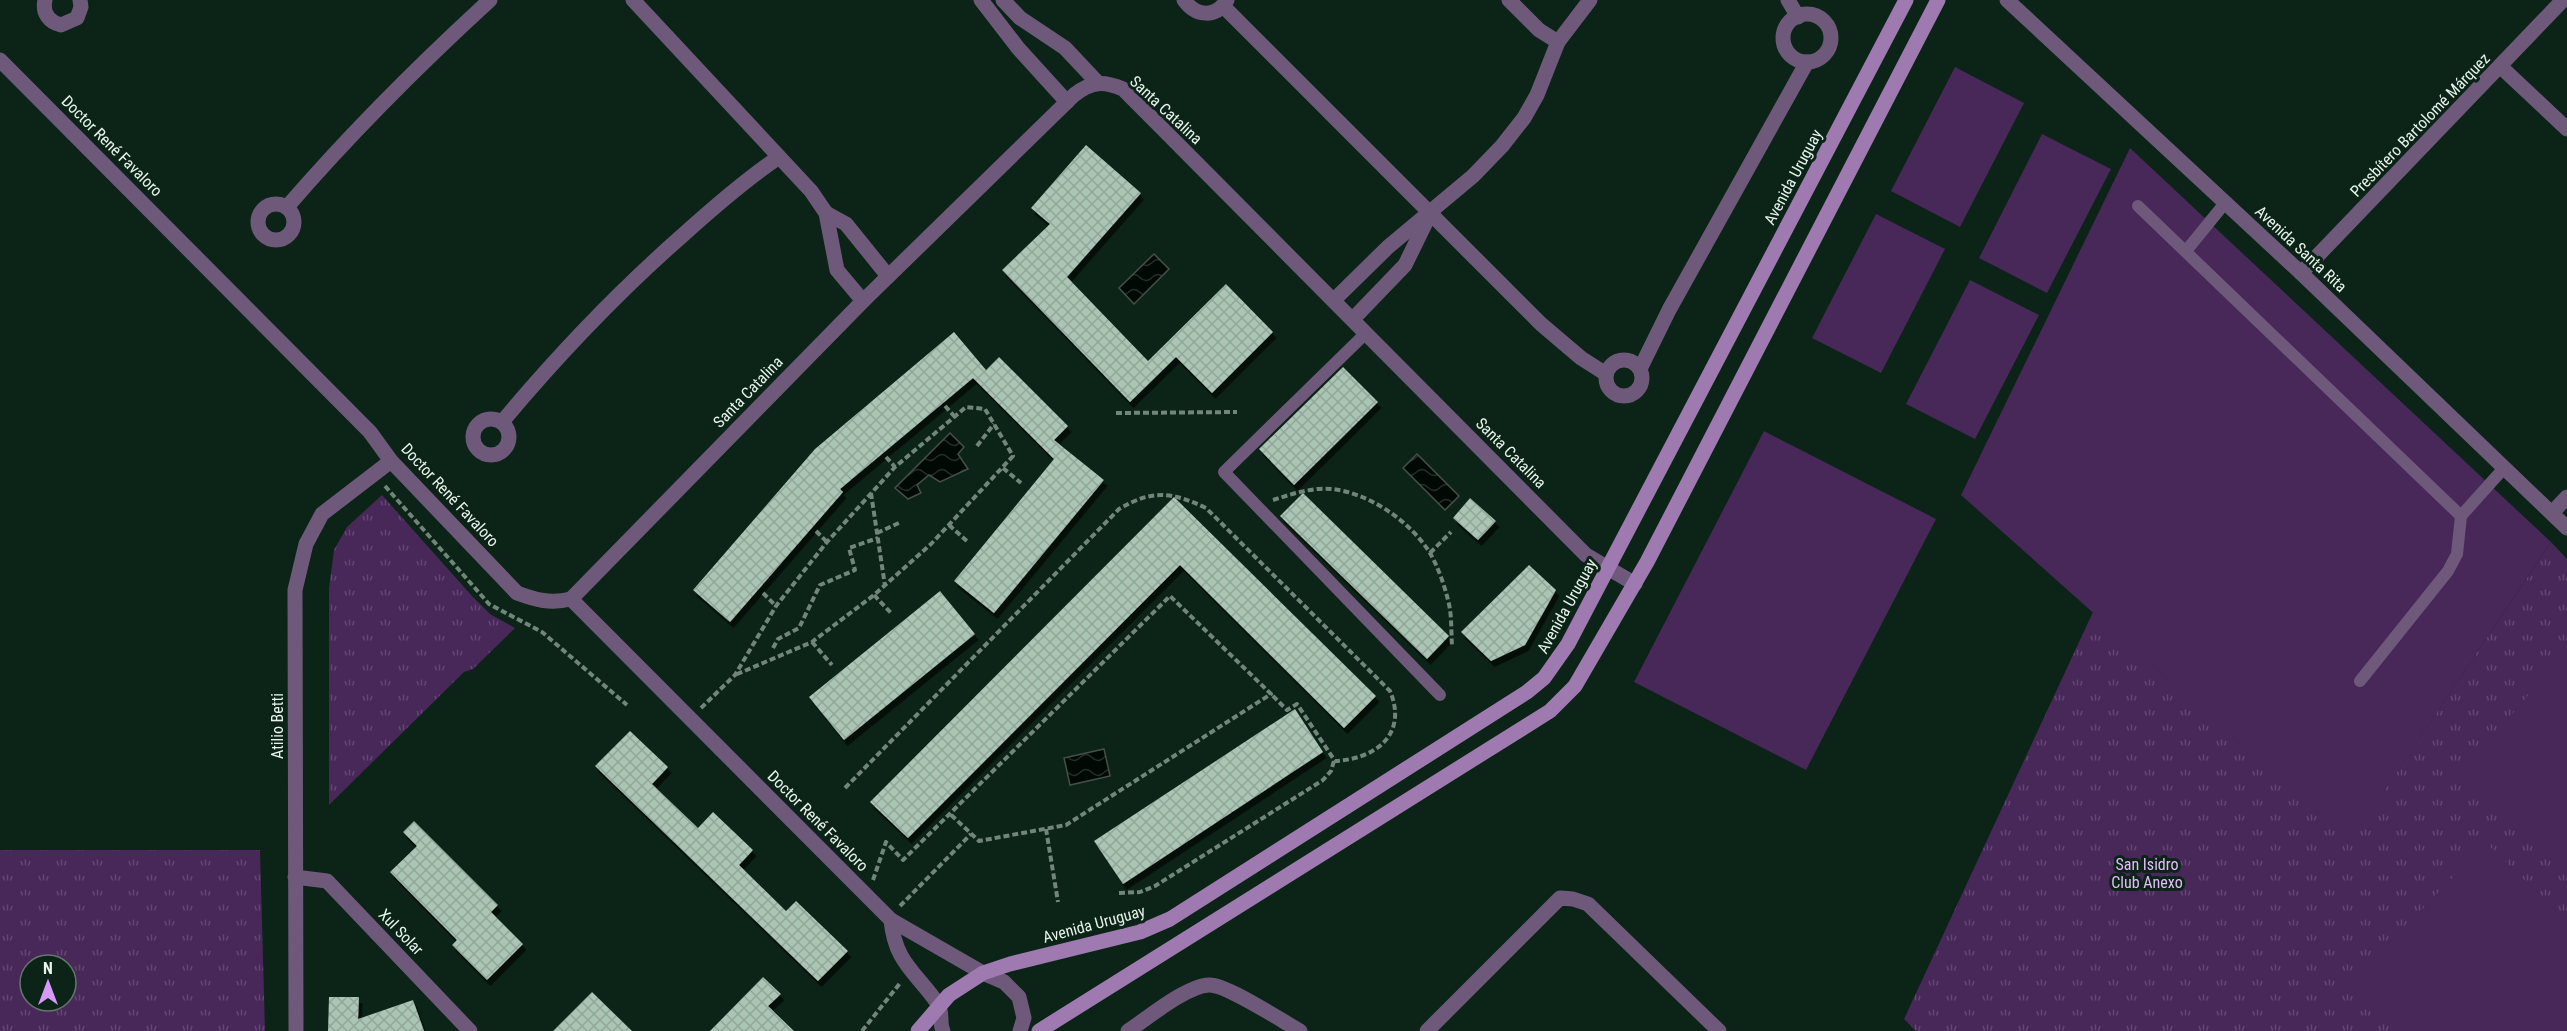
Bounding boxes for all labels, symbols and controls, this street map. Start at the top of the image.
street label: Presbítero Bartolomé Márquez [2346,49,2494,201]
street label: Santa Catalina [1126,72,1206,148]
street label: Doctor René Favaloro [58,92,166,200]
street label: Avenida Uruguay [1760,126,1826,228]
street label: Avenida Santa Rita [2251,202,2351,296]
street label: Santa Catalina [709,352,787,432]
street label: Santa Catalina [1472,414,1550,492]
street label: Doctor René Favaloro [397,439,503,551]
street label: Avenida Uruguay [1533,555,1601,657]
street label: Atilio Betti [268,693,287,759]
street label: Doctor René Favaloro [764,767,872,875]
park label: San Isidro Club Anexo [2111,855,2183,892]
street label: Avenida Uruguay [1041,901,1148,947]
street label: Xul Solar [375,905,427,959]
north arrow [18,953,78,1013]
text: N [43,959,53,978]

